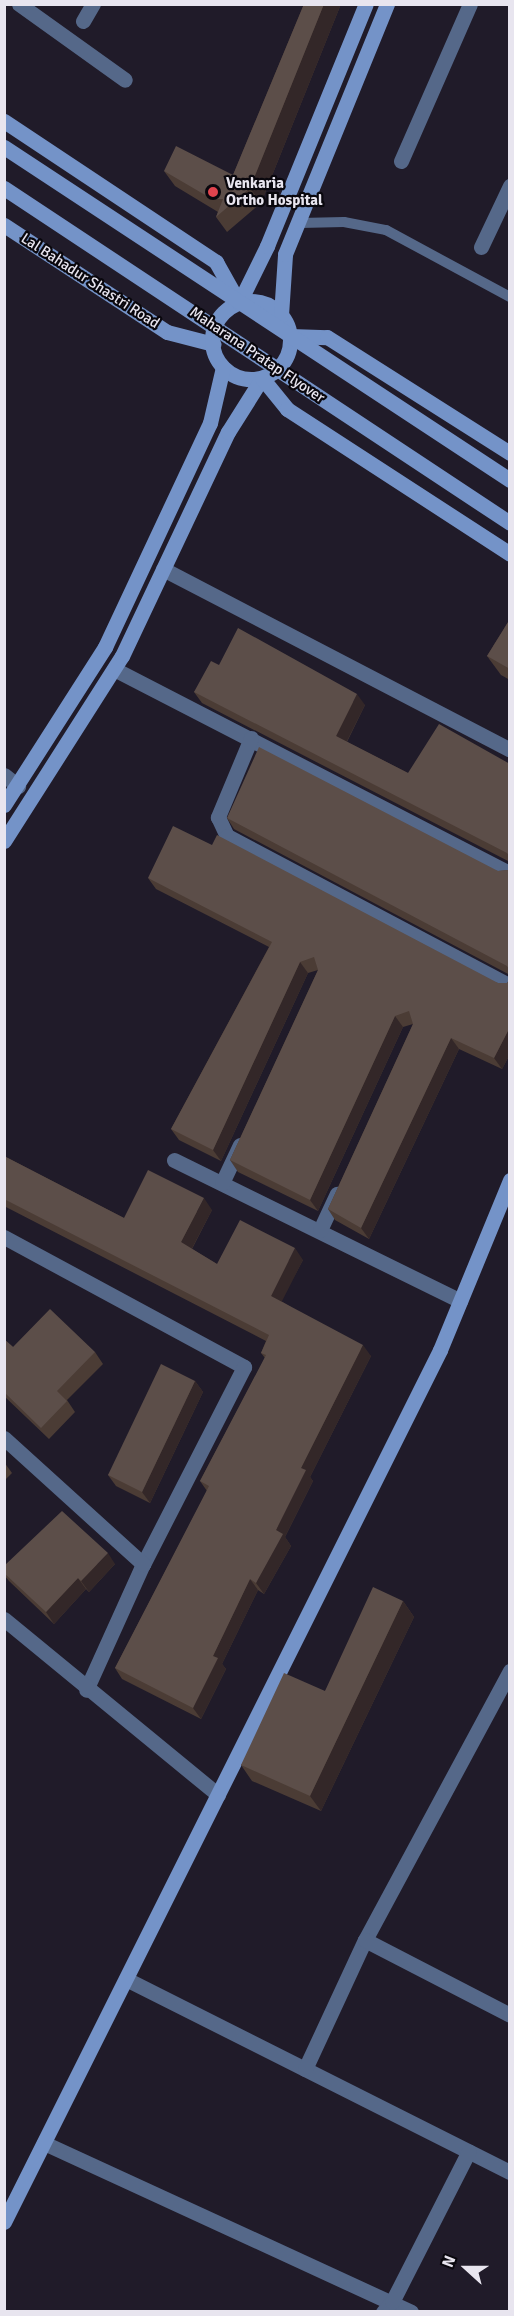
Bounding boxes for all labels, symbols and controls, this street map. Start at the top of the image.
place label: Venkaria Ortho Hospital [226,174,323,209]
marker: Venkaria Ortho Hospital [204,183,222,201]
street label: Lal Bahadur Shastri Road [17,229,163,333]
street label: Maharana Pratap Flyover [186,303,328,407]
north arrow [436,2238,496,2298]
text: N [438,2253,461,2270]

